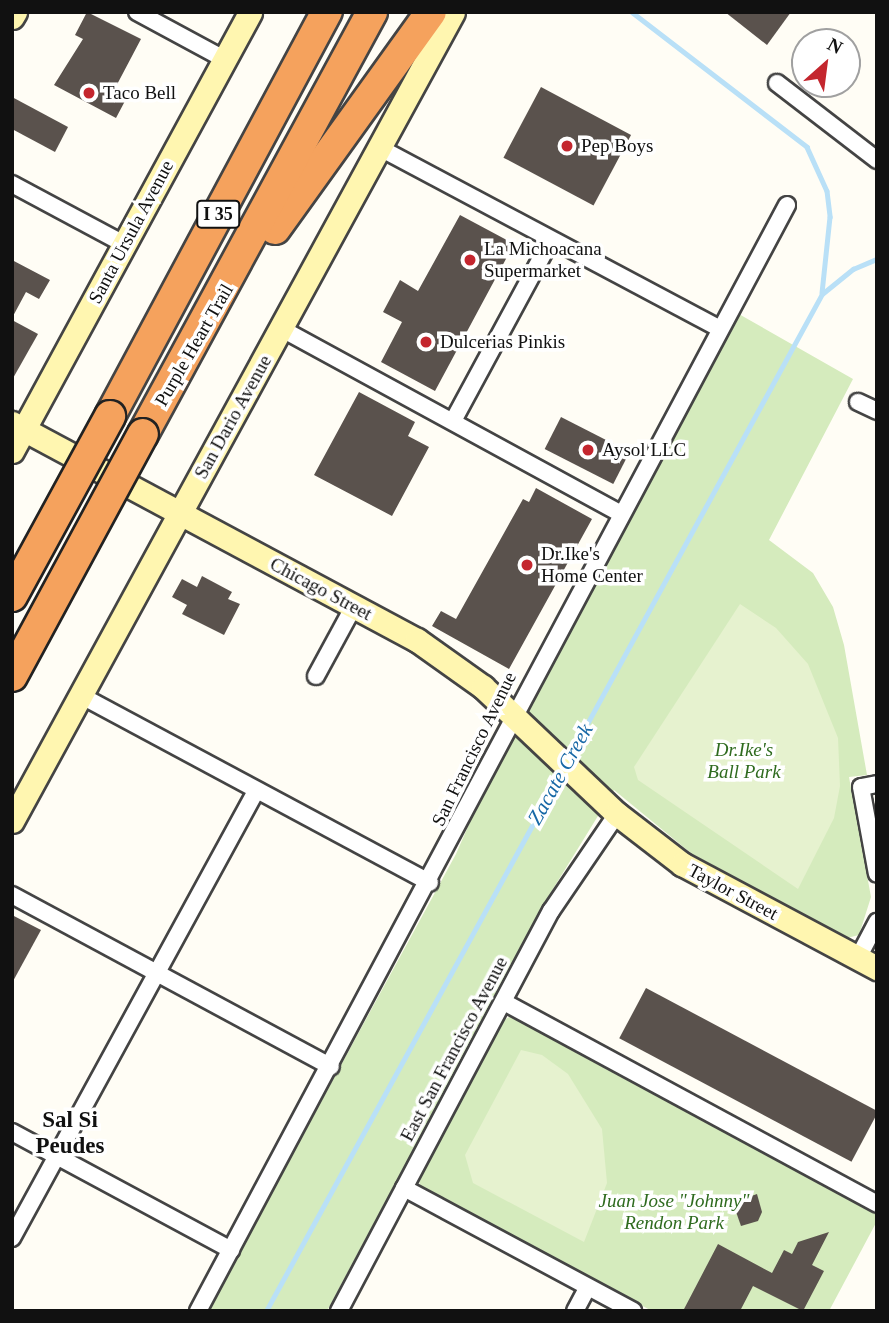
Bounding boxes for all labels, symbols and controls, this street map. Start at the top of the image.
north arrow [791,28,861,98]
text: N [824,33,846,58]
place label: Taco Bell [103,82,176,104]
marker: Taco Bell [81,85,97,101]
place label: Pep Boys [581,135,653,157]
marker: Pep Boys [559,138,575,154]
street label: Santa Ursula Avenue [83,156,179,308]
road number: I 35 [195,200,241,229]
place label: La Michoacana Supermarket [484,238,602,282]
marker: La Michoacana Supermarket [462,252,478,268]
street label: Purple Heart Trail [150,280,238,410]
place label: Dulcerias Pinkis [440,331,565,353]
marker: Dulcerias Pinkis [418,334,434,350]
street label: San Dario Avenue [189,351,277,483]
place label: Aysol LLC [602,439,686,461]
marker: Aysol LLC [580,442,596,458]
place label: Dr.Ike's Home Center [541,543,643,587]
street label: Chicago Street [266,553,376,625]
marker: Dr.Ike's Home Center [519,557,535,573]
street label: San Francisco Avenue [427,668,521,830]
water label: Zacate Creek [522,719,598,829]
park label: Dr.Ike's Ball Park [707,739,781,783]
street label: Taylor Street [684,859,782,925]
street label: East San Francisco Avenue [395,952,513,1146]
district label: Sal Si Peudes [36,1106,104,1160]
park label: Juan Jose "Johnny" Rendon Park [598,1190,750,1234]

